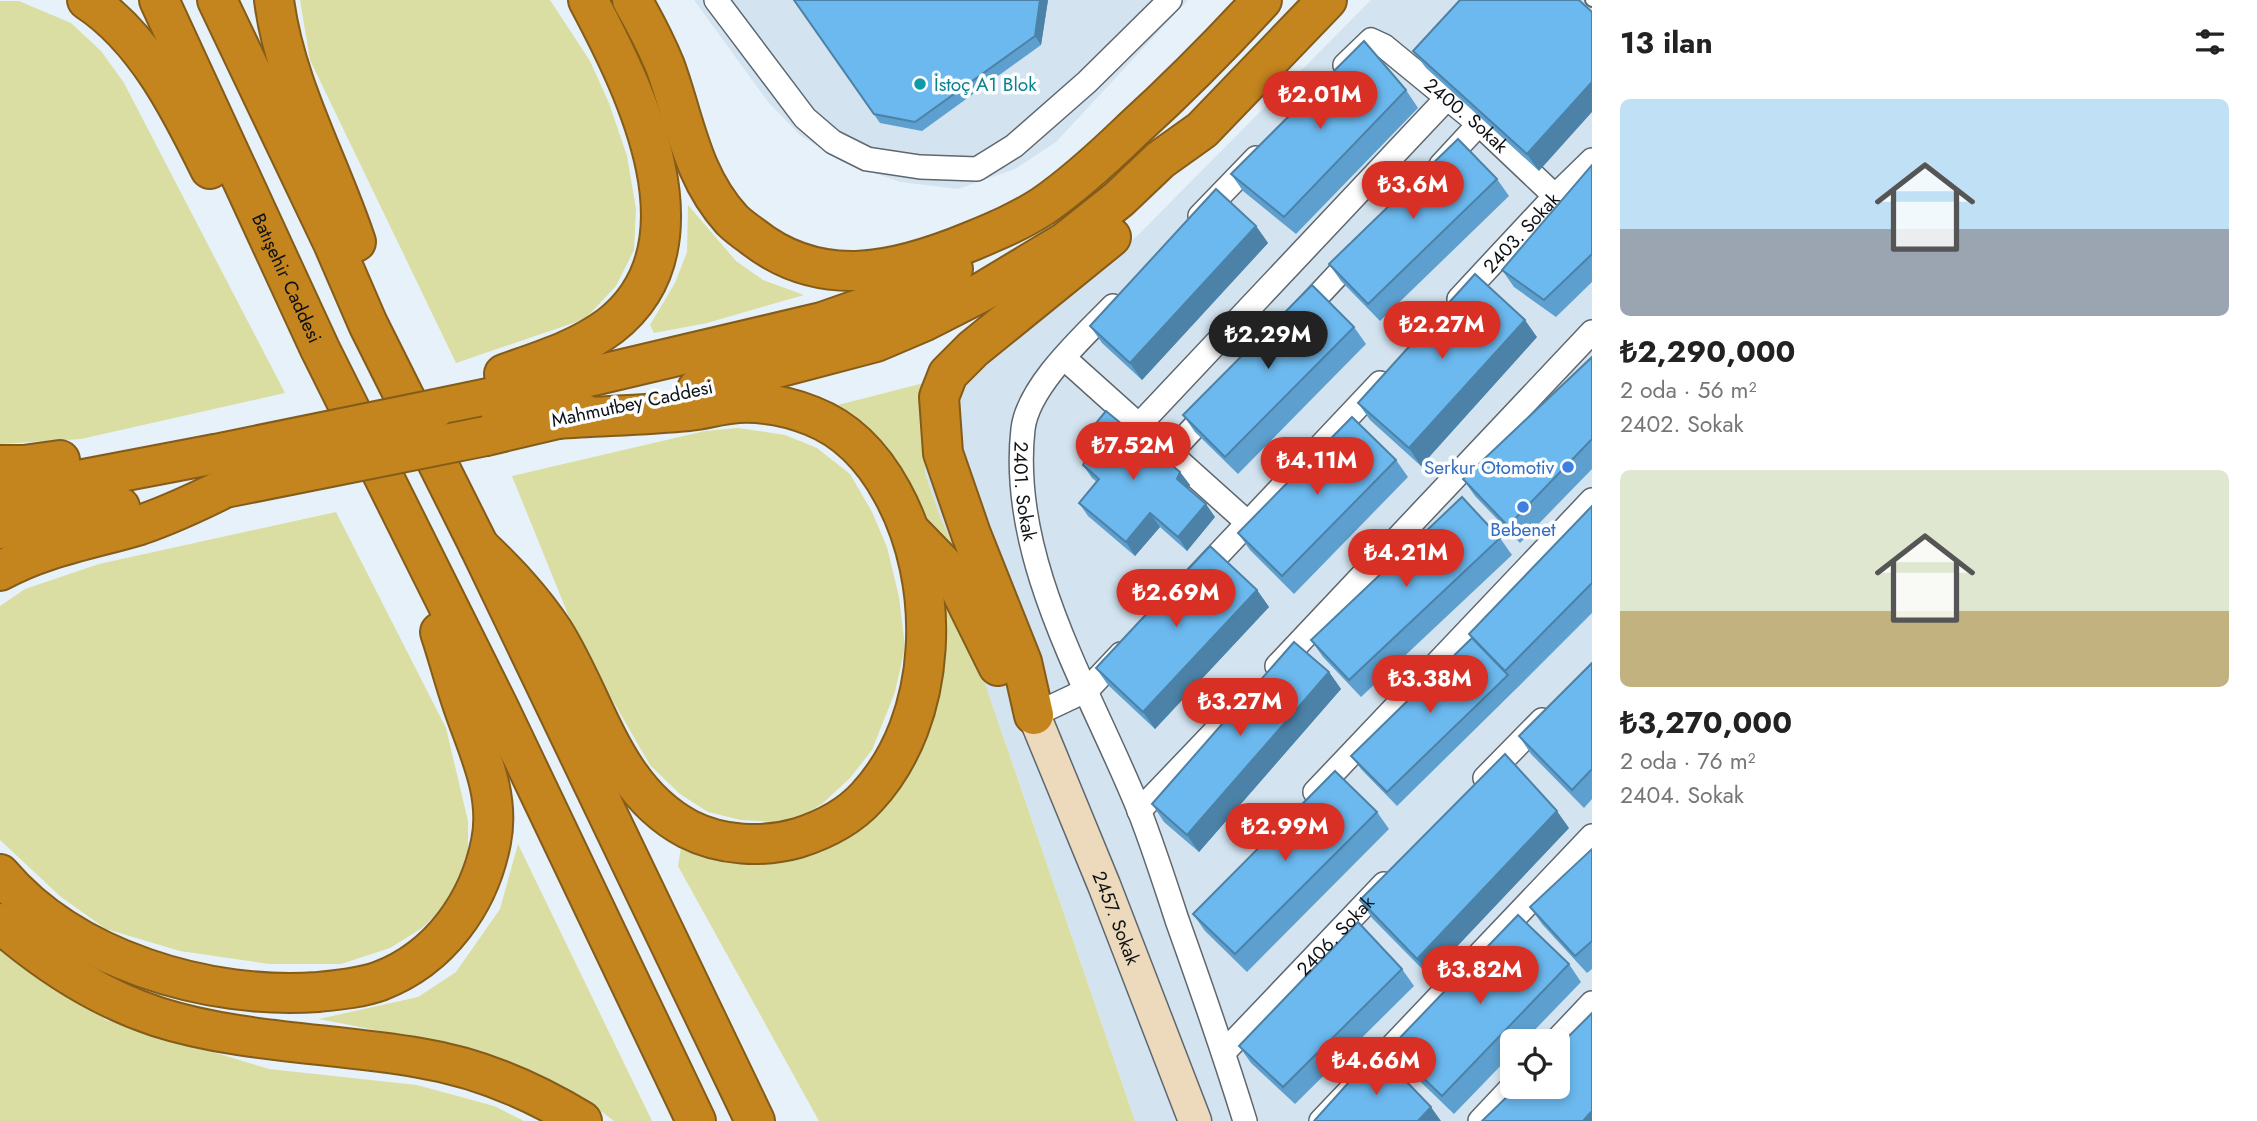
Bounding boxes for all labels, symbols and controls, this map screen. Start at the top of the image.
text: 13 ilan [1620,21,1713,64]
icon: filters [2191,23,2229,61]
place label: İstoç A1 Blok [934,71,1037,98]
pin: ₺2.01M [1263,72,1377,131]
street label: 2400. Sokak [1419,72,1515,159]
marker: İstoç A1 Blok [912,76,928,92]
text: ₺2.01M [1278,77,1362,111]
icon: home [1862,144,1988,270]
pin: ₺3.6M [1364,162,1462,221]
text: ₺3.6M [1378,167,1448,201]
street label: 2403. Sokak [1477,186,1566,279]
street label: Batışehir Caddesi [245,209,328,347]
pin: ₺2.27M [1385,302,1499,361]
text: ₺2.27M [1399,307,1485,341]
pin: ₺2.29M [1211,312,1325,371]
text: ₺2.29M [1225,317,1311,351]
text: ₺2,290,000 [1620,330,1795,373]
street label: Mahmutbey Caddesi [549,373,715,434]
text: 2 oda · 56 m² [1620,373,1756,407]
text: 2402. Sokak [1620,407,1744,441]
pin: ₺7.52M [1076,422,1190,482]
text: ₺7.52M [1092,428,1174,462]
pin: ₺4.11M [1260,438,1374,497]
street label: 2401. Sokak [1007,441,1044,544]
text: ₺4.11M [1277,443,1357,477]
place label: Serkur Otomotiv [1424,454,1555,481]
marker: Serkur Otomotiv [1560,459,1576,475]
marker: Bebenet [1515,499,1531,515]
icon: home [1862,515,1988,641]
place label: Bebenet [1490,516,1556,543]
pin: ₺4.21M [1349,530,1463,589]
text: ₺4.21M [1364,535,1448,569]
pin: ₺2.69M [1119,570,1233,629]
text: ₺2.69M [1133,575,1219,609]
pin: ₺3.38M [1373,656,1487,715]
text: ₺3.38M [1388,661,1472,695]
pin: ₺3.27M [1183,678,1297,738]
text: ₺3.27M [1198,684,1282,718]
text: ₺3,270,000 [1620,701,1792,744]
text: 2 oda · 76 m² [1620,744,1756,778]
text: 2404. Sokak [1620,778,1744,812]
pin: ₺2.99M [1228,804,1342,863]
text: ₺2.99M [1242,809,1328,843]
street label: 2457. Sokak [1086,867,1147,970]
street label: 2406. Sokak [1290,889,1381,982]
pin: ₺3.82M [1423,946,1537,1006]
text: ₺3.82M [1438,952,1522,986]
map controls [1500,1029,1570,1099]
button: locate [1500,1029,1570,1099]
pin: ₺4.66M [1319,1038,1433,1097]
text: ₺4.66M [1332,1043,1420,1077]

